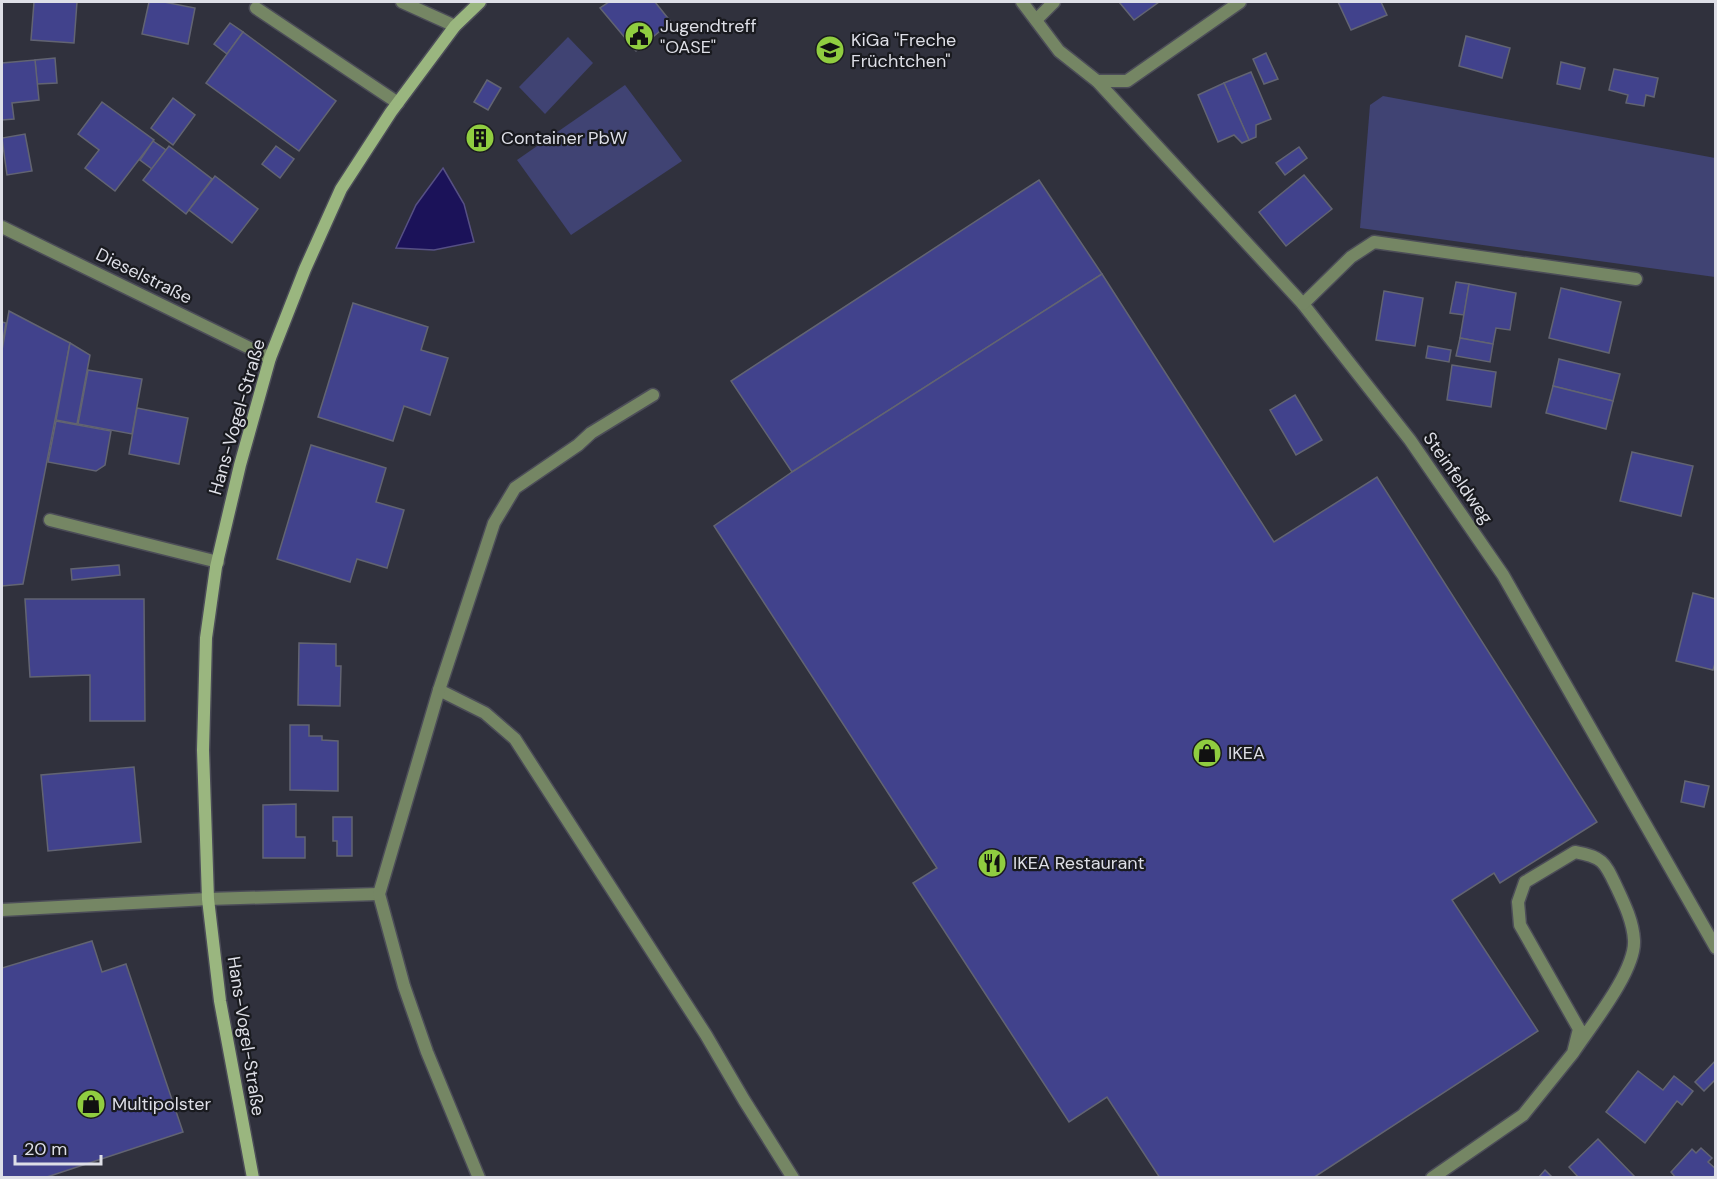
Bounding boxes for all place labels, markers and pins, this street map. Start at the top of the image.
place label: Jugendtreff "OASE" [660,14,757,59]
public building icon: Jugendtreff "OASE" [623,20,655,52]
place label: KiGa "Freche Früchtchen" [851,28,956,73]
school or university icon: KiGa "Freche Früchtchen" [814,34,846,66]
building icon: Container PbW [464,122,496,154]
place label: Container PbW [501,126,627,150]
shop icon: IKEA [1191,737,1223,769]
place label: IKEA [1228,741,1265,765]
restaurant icon: IKEA Restaurant [976,847,1008,879]
place label: IKEA Restaurant [1013,851,1145,875]
shop icon: Multipolster [75,1088,107,1120]
place label: Multipolster [112,1092,211,1116]

